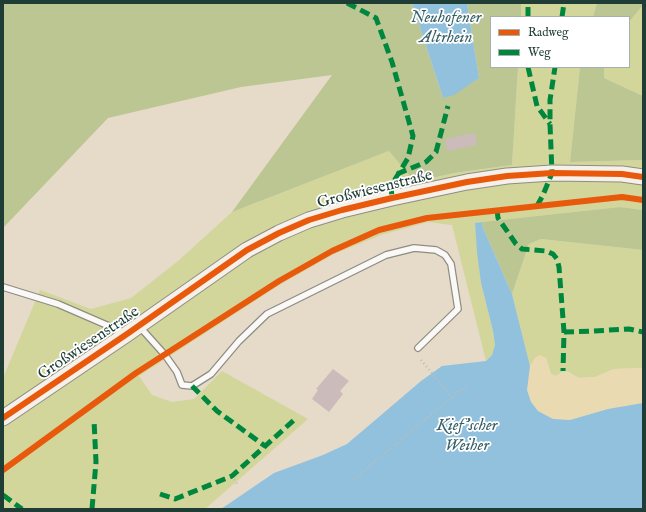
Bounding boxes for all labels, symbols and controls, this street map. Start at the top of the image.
water label: Neuhofener Altrhein [411,9,481,49]
legend [490,16,630,68]
text: Radweg [528,25,568,40]
text: Weg [528,45,551,60]
street label: Großwiesenstraße [315,166,435,214]
street label: Großwiesenstraße [35,303,143,385]
water label: Kief'scher Weiher [437,417,497,457]

